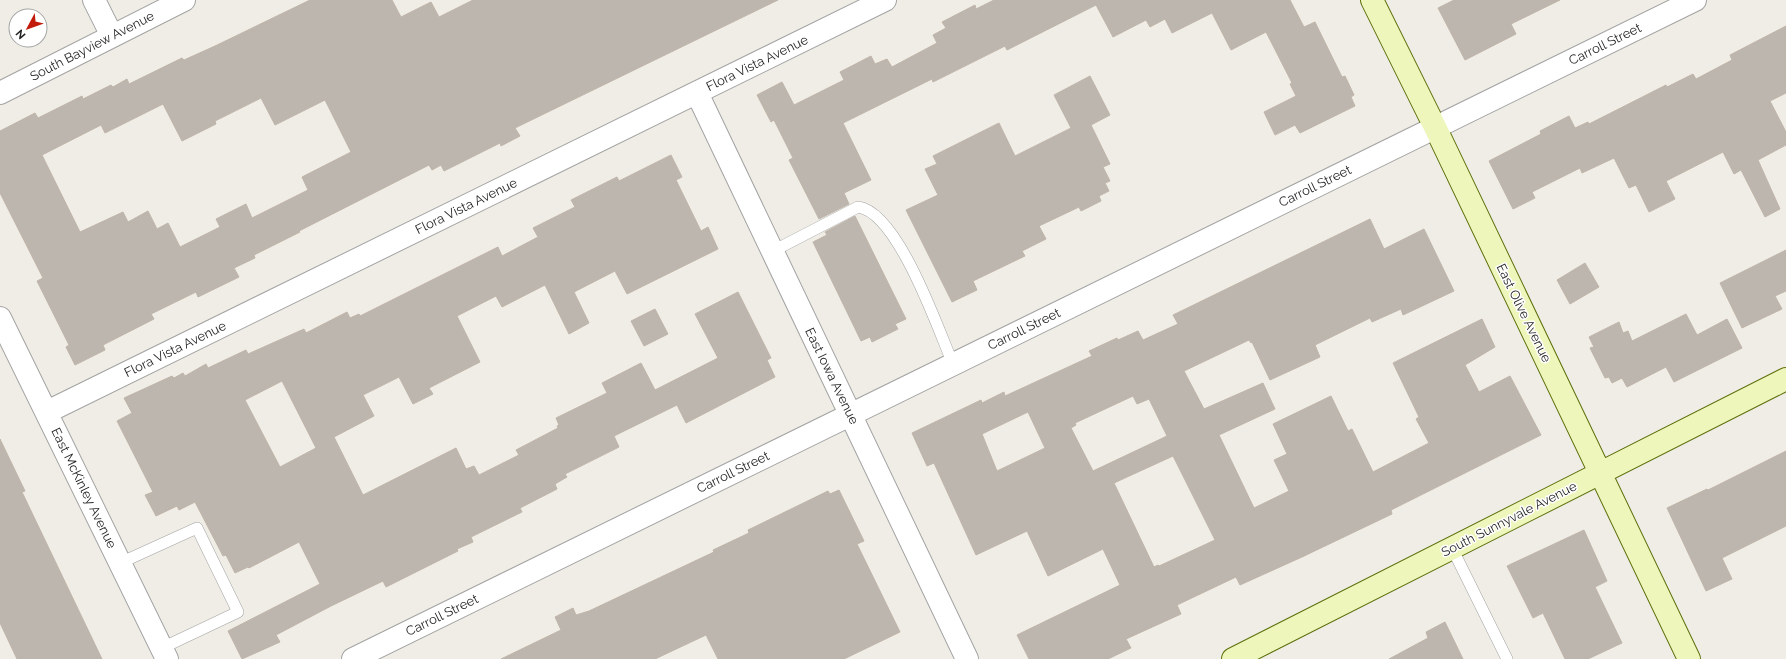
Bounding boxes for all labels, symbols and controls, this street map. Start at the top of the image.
north arrow [8,8,48,48]
street label: South Bayview Avenue [27,8,157,84]
street label: Carroll Street [1566,20,1644,68]
text: N [13,27,28,42]
street label: Flora Vista Avenue [704,32,811,94]
street label: Carroll Street [1276,162,1354,210]
street label: Flora Vista Avenue [413,175,520,237]
street label: East Olive Avenue [1494,261,1555,365]
street label: Carroll Street [985,305,1063,353]
street label: Flora Vista Avenue [122,318,229,380]
street label: East Iowa Avenue [802,325,862,427]
street label: East McKinley Avenue [48,425,120,551]
street label: Carroll Street [694,448,772,496]
street label: South Sunnyvale Avenue [1439,478,1579,560]
street label: Carroll Street [403,591,481,639]

